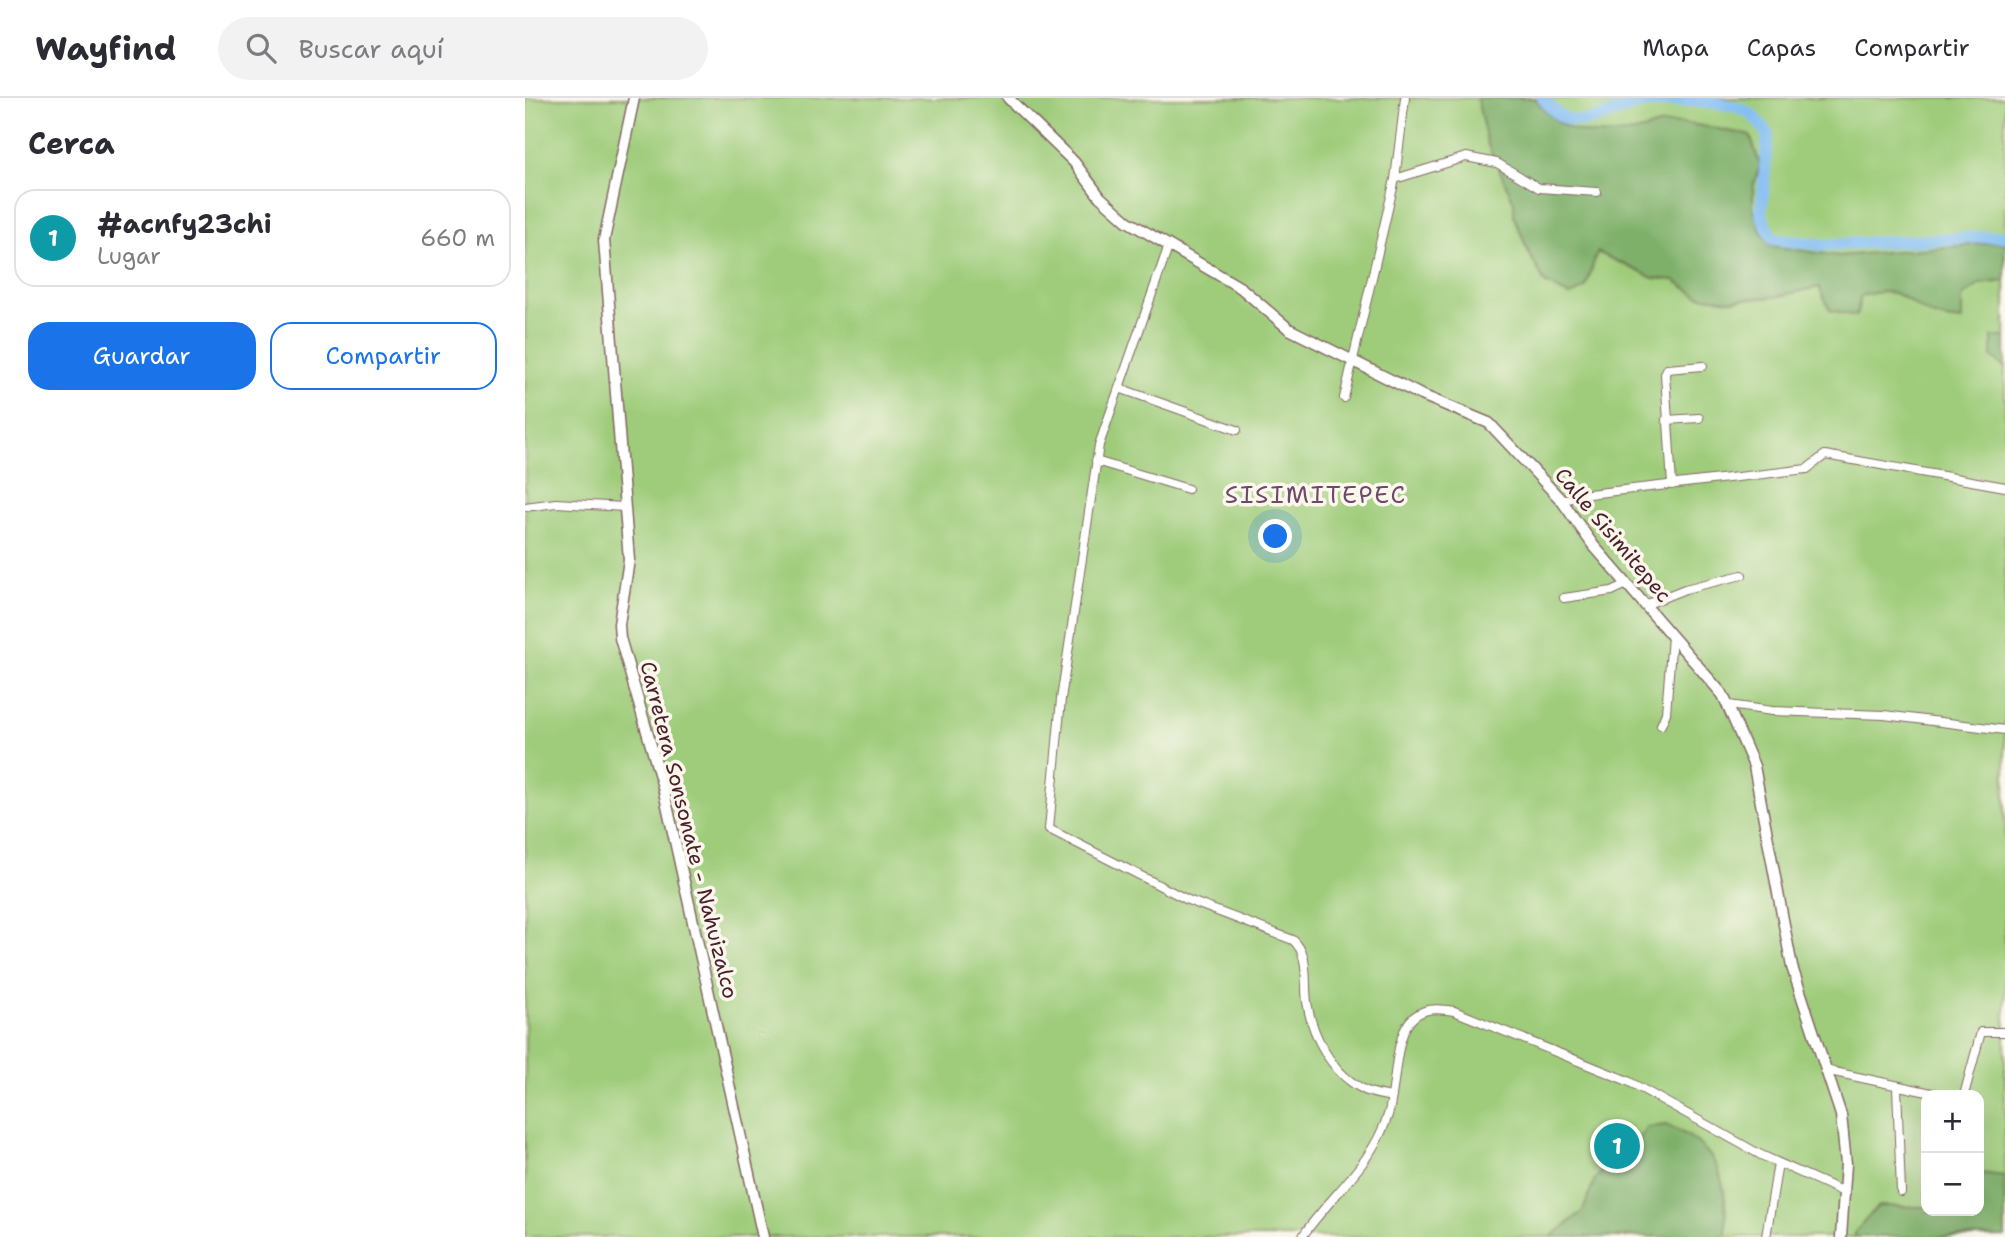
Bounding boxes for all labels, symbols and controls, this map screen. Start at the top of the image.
search box [218,17,708,80]
text: Wayfind [35,26,176,71]
icon: search [242,29,280,67]
text: Buscar aquí [298,31,444,66]
text: Mapa [1642,32,1709,64]
text: Capas [1747,32,1816,64]
text: Compartir [1854,32,1970,64]
text: Cerca [28,123,115,164]
text: #acnfy23chi [97,206,272,241]
text: 1 [48,223,58,253]
text: 660 m [420,223,495,253]
text: Lugar [97,241,161,271]
button: Guardar [28,322,256,390]
button: Compartir [270,322,497,390]
street label: Calle Sisimitepec [1548,462,1678,608]
district label: SISIMITEPEC [1225,479,1407,511]
your location [1258,519,1292,553]
street label: Carretera Sonsonate - Nahuizalco [633,658,745,1002]
map controls [1921,1090,1984,1216]
button: + [1921,1090,1984,1153]
pin: 1 [1594,1120,1640,1172]
button: − [1921,1153,1984,1216]

